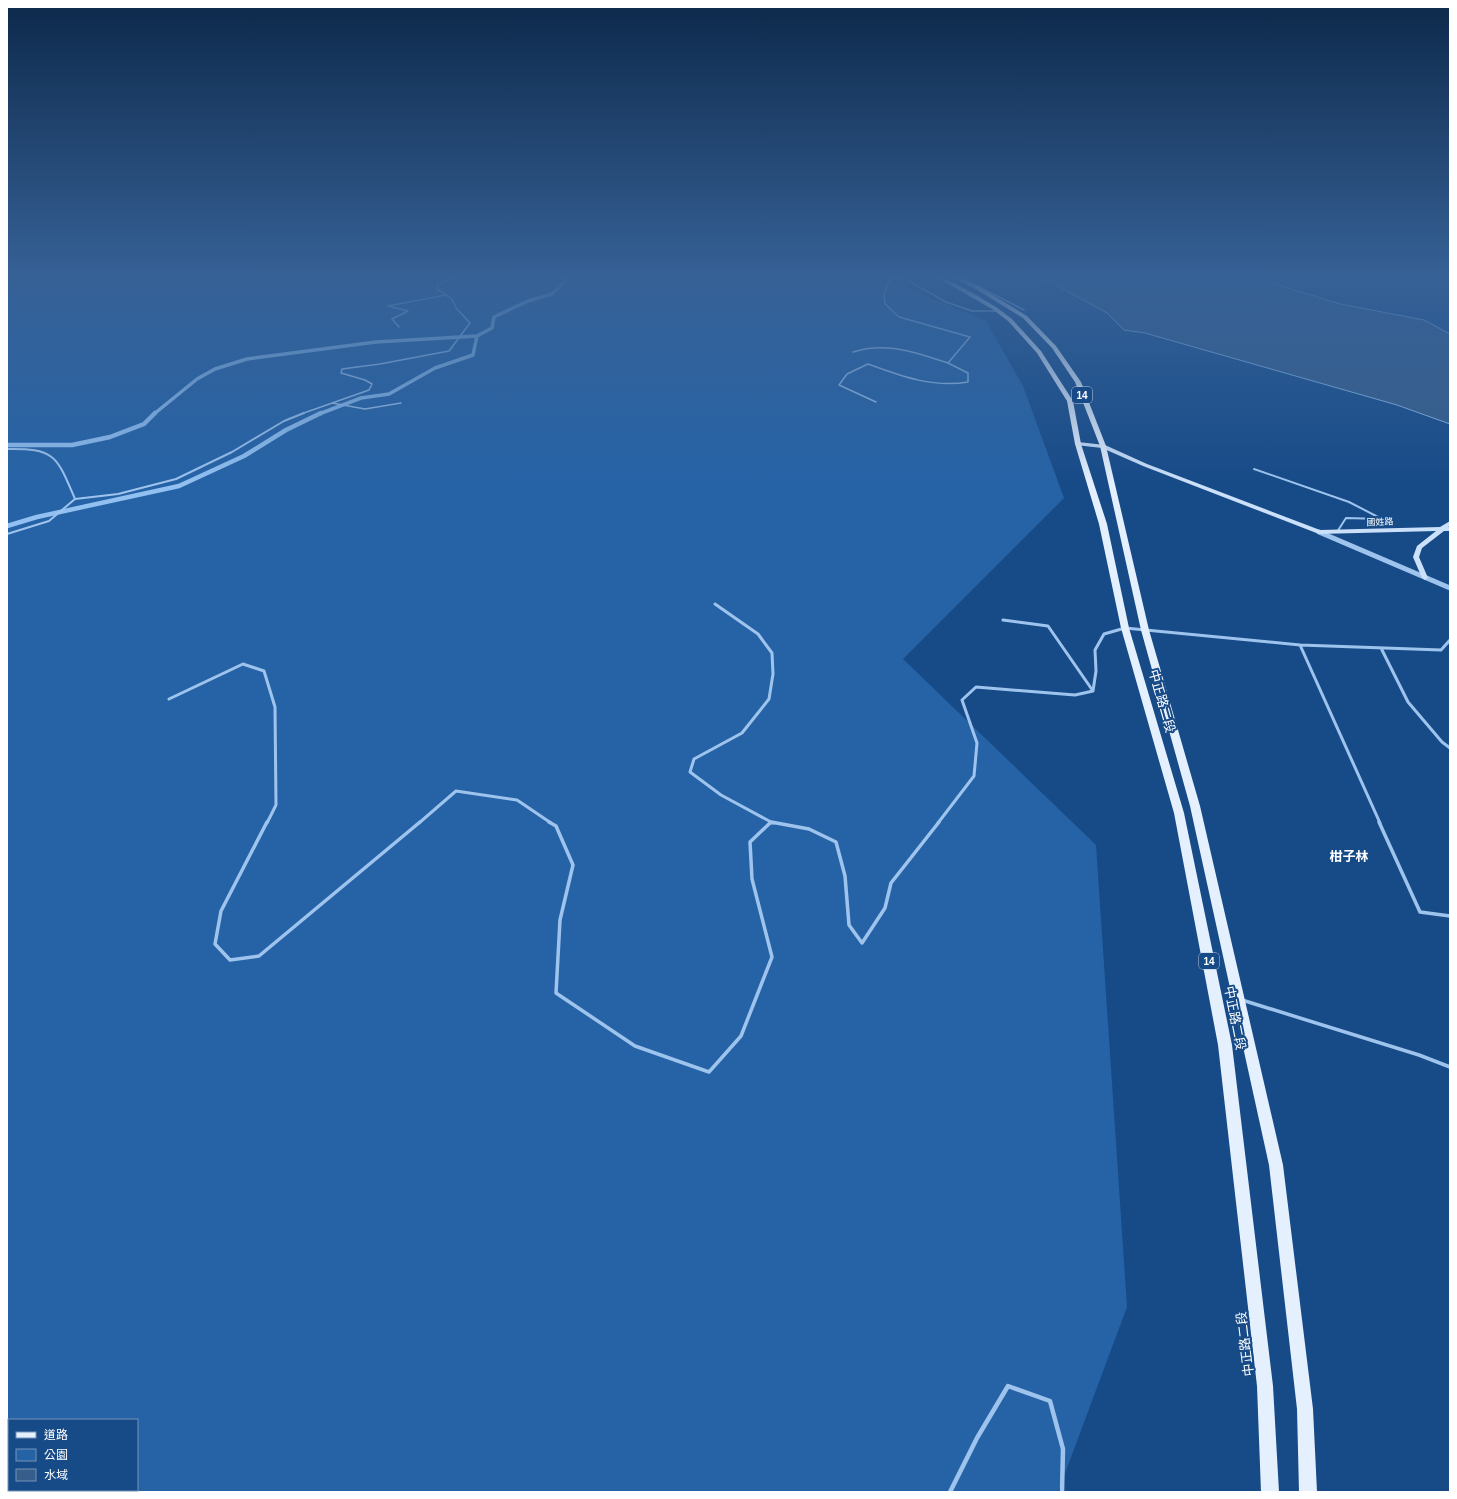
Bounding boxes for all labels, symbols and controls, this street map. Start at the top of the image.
road number: 14 [1072,387,1092,403]
street label: 國姓路 [1366,517,1394,527]
street label: 中正路二段 [1146,668,1178,734]
district label: 柑子林 [1329,849,1369,864]
road number: 14 [1199,953,1219,969]
street label: 中正路二段 [1221,985,1249,1051]
street label: 中正路二段 [1234,1311,1256,1377]
legend [8,1419,138,1491]
text: 道路 [44,1428,68,1442]
text: 公園 [44,1448,68,1462]
text: 水域 [44,1468,68,1482]

